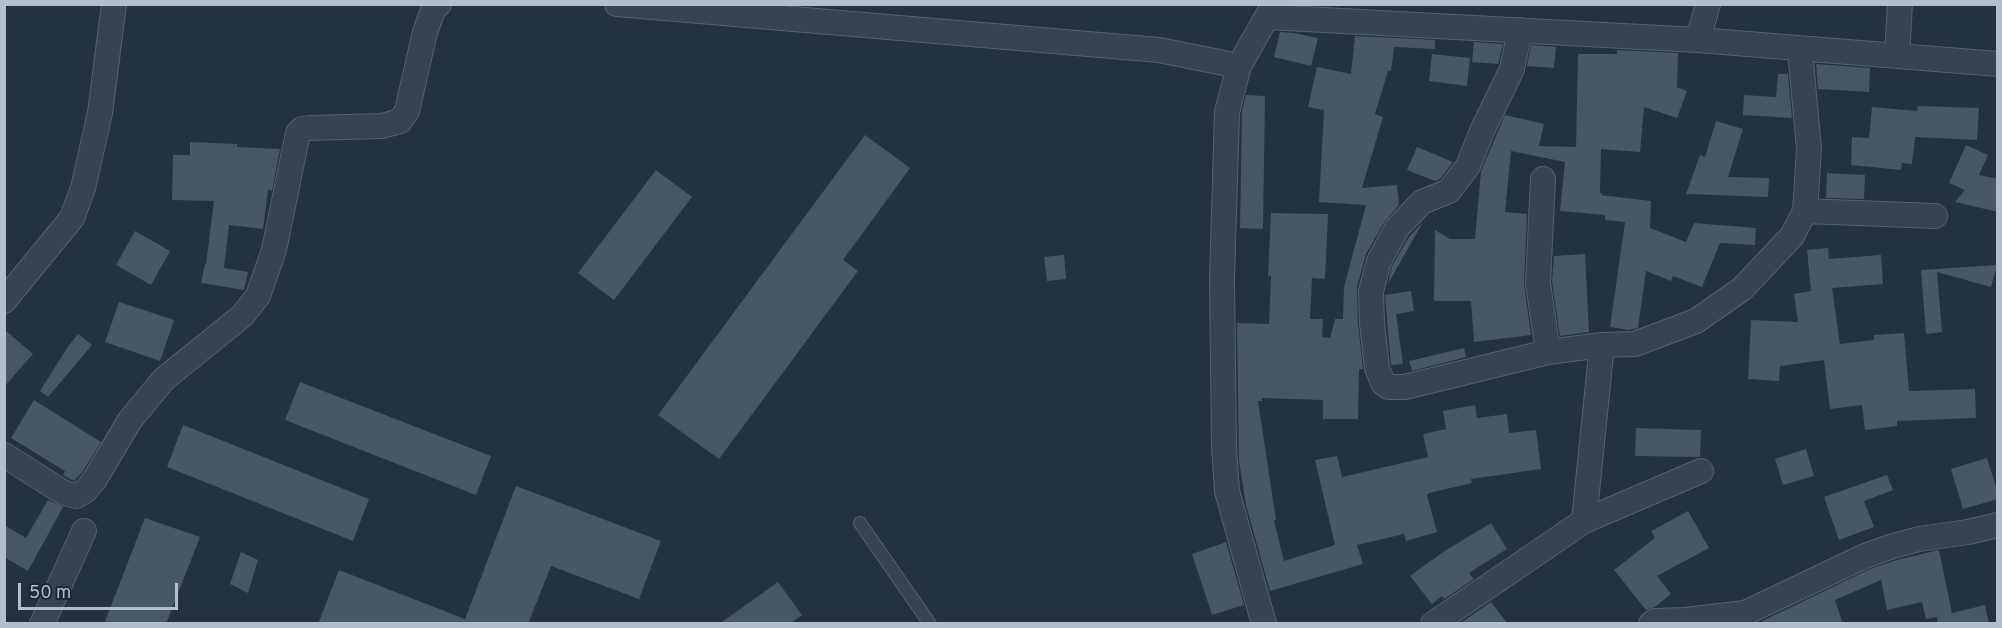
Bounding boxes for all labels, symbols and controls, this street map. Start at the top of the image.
scale bar [21,571,182,609]
text: 50 m [29,582,71,605]

